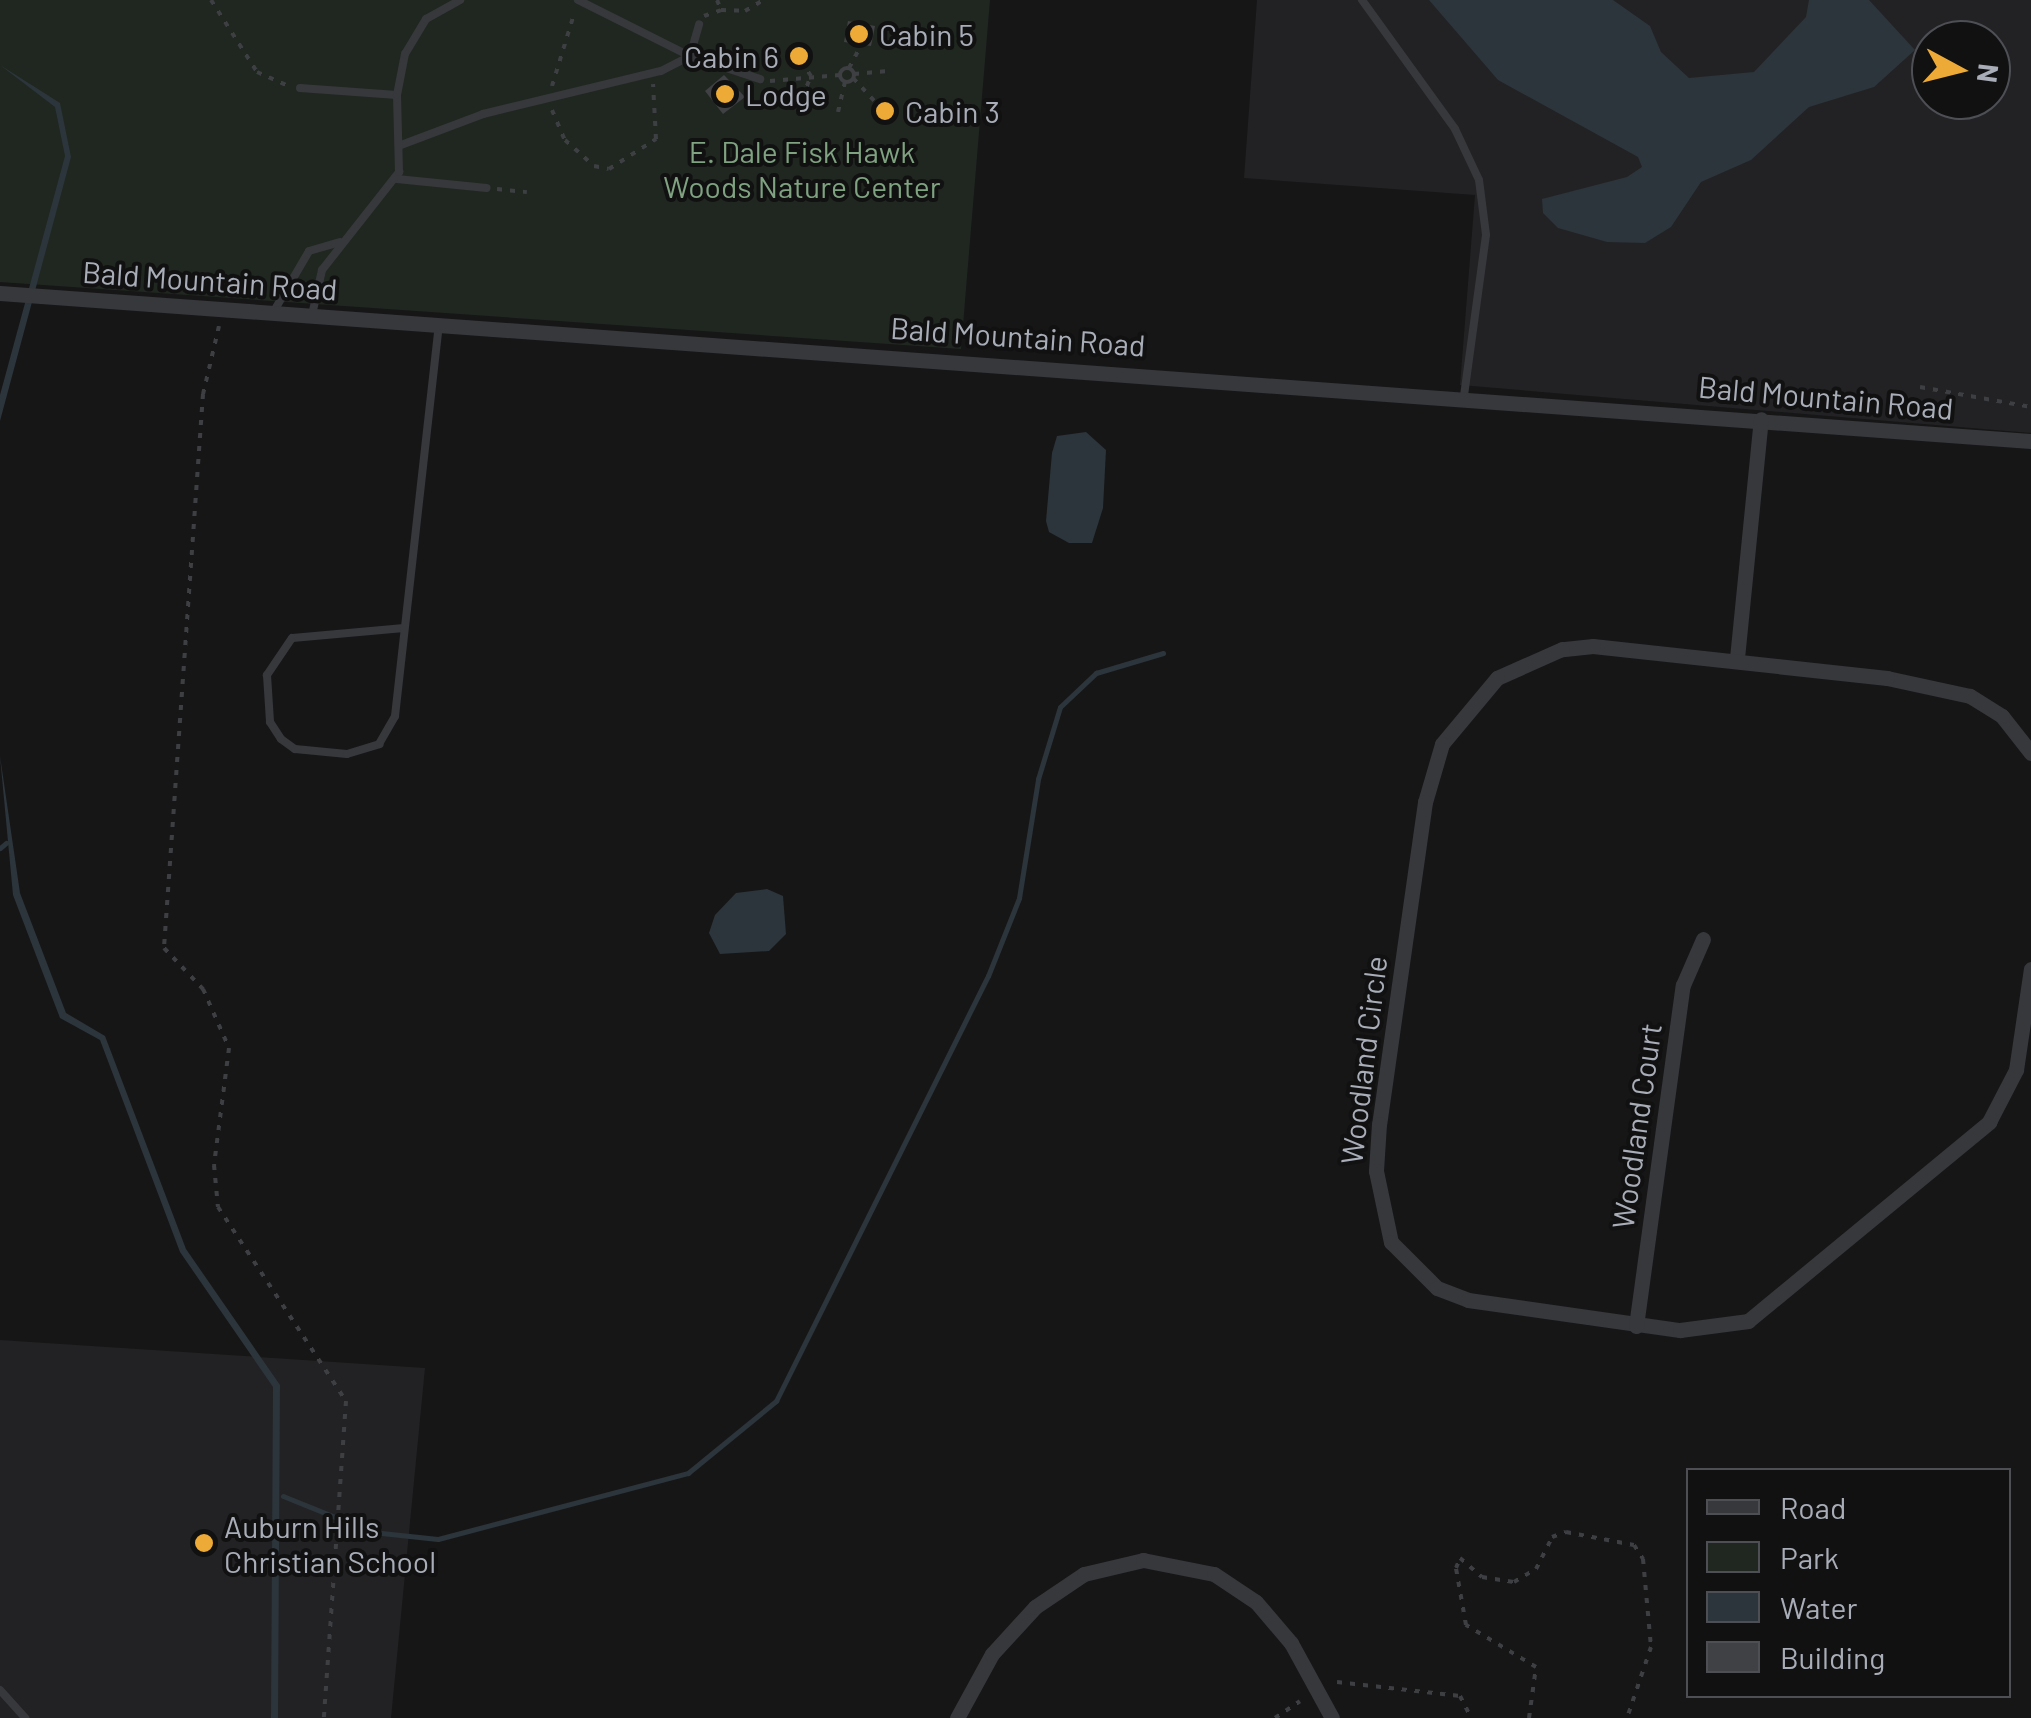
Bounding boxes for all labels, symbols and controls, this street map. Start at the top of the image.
place label: Cabin 5 [879,16,974,52]
north arrow [1911,20,2011,120]
marker: Cabin 5 [848,23,870,45]
place label: Cabin 6 [684,38,779,74]
marker: Cabin 6 [788,45,810,67]
text: N [1971,62,2007,85]
place label: Lodge [745,76,827,112]
marker: Lodge [714,83,736,105]
place label: Cabin 3 [905,93,1000,129]
marker: Cabin 3 [874,100,896,122]
park label: E. Dale Fisk Hawk Woods Nature Center [663,133,941,204]
street label: Bald Mountain Road [81,253,339,307]
street label: Bald Mountain Road [889,309,1147,363]
street label: Bald Mountain Road [1697,368,1955,426]
street label: Woodland Circle [1332,954,1394,1166]
street label: Woodland Court [1604,1021,1668,1231]
legend [1686,1468,2011,1698]
text: Road [1780,1489,1846,1525]
place label: Auburn Hills Christian School [224,1508,436,1578]
marker: Auburn Hills Christian School [193,1532,215,1554]
text: Park [1780,1539,1839,1575]
text: Water [1780,1589,1858,1625]
text: Building [1780,1639,1885,1675]

